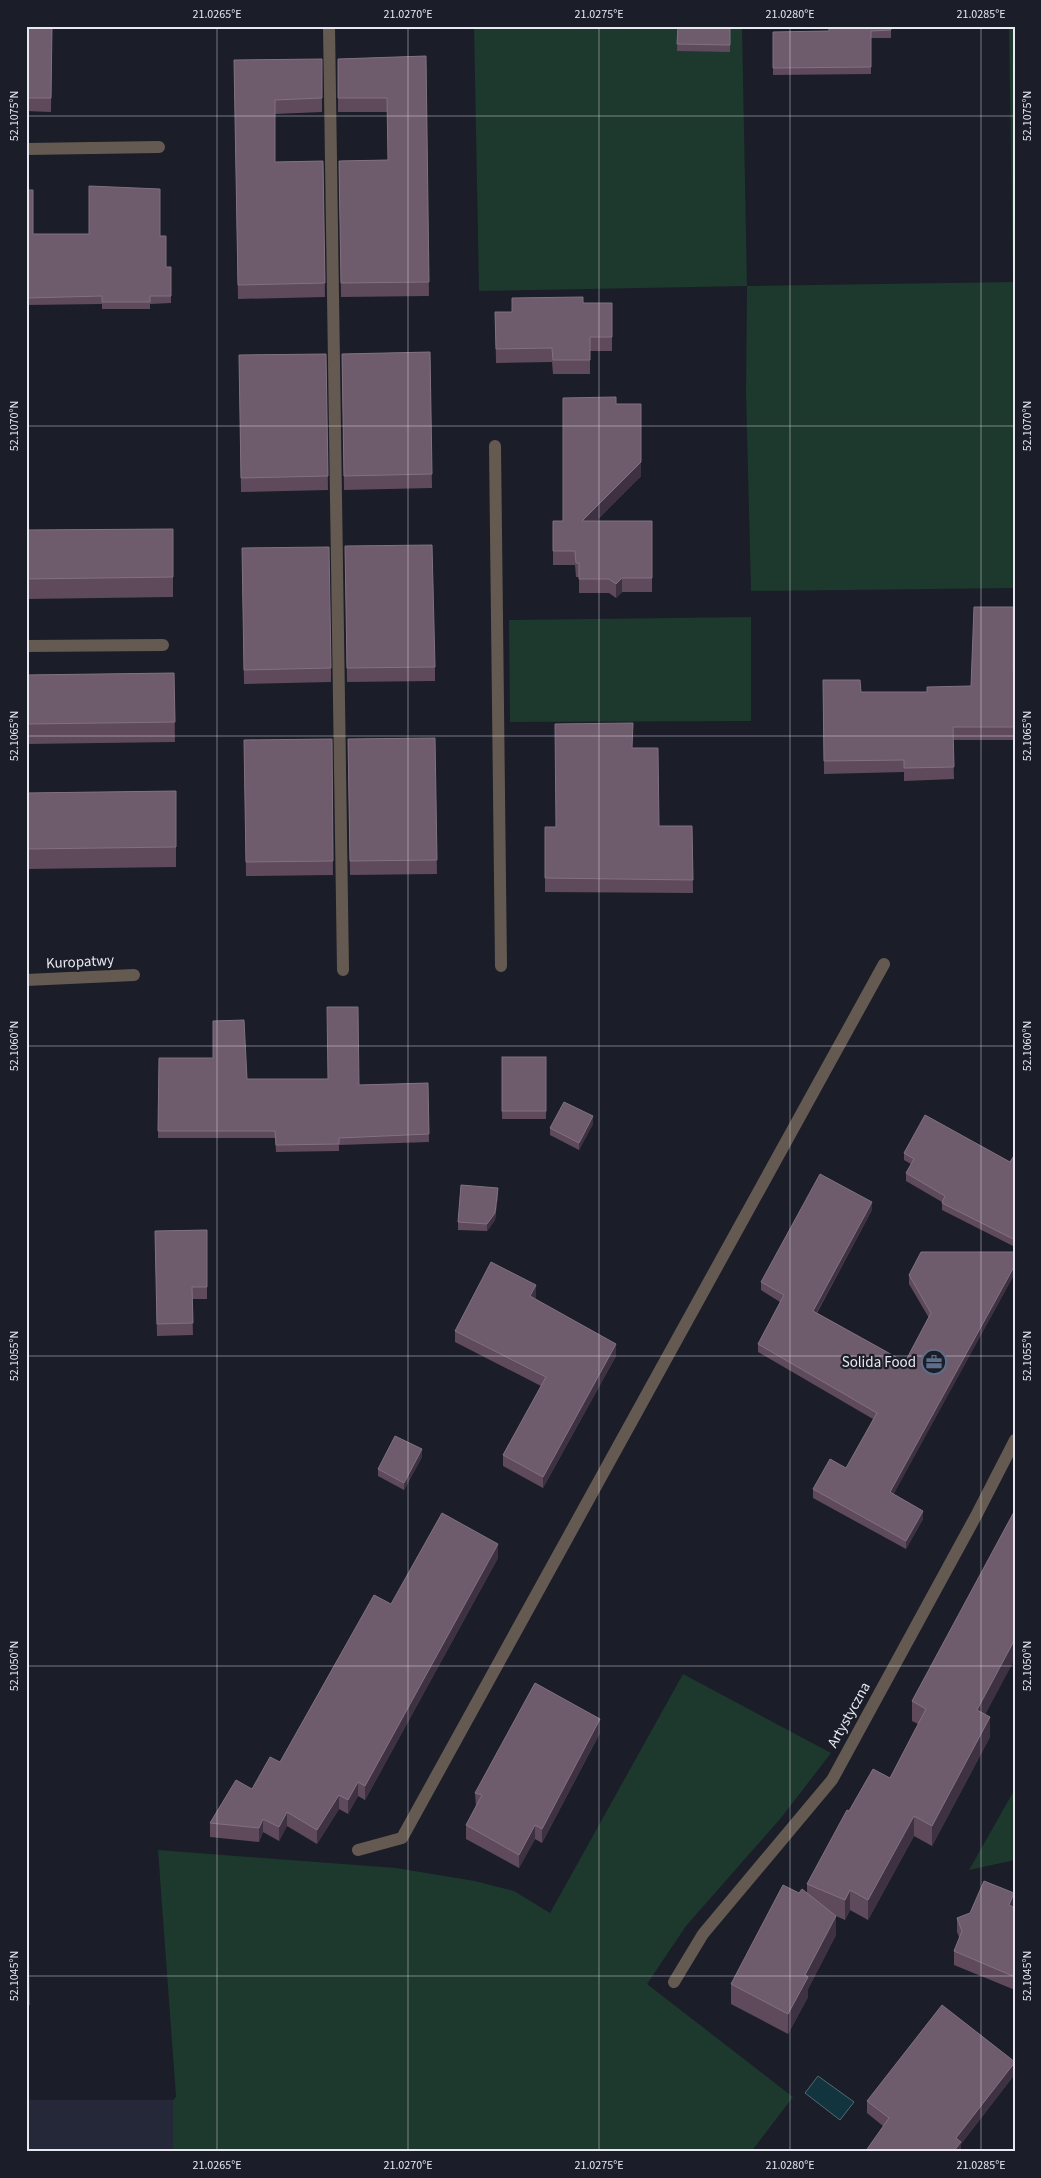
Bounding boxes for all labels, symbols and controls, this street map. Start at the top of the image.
text: 21.0265°E [192,6,242,23]
text: 21.0270°E [383,6,433,23]
text: 21.0275°E [574,6,624,23]
text: 21.0280°E [765,6,815,23]
text: 21.0285°E [956,6,1006,23]
text: 52.1075°N [6,91,23,141]
text: 52.1075°N [1019,91,1036,141]
text: 52.1070°N [6,401,23,451]
text: 52.1070°N [1019,401,1036,451]
text: 52.1065°N [6,711,23,761]
text: 52.1065°N [1019,711,1036,761]
street label: Kuropatwy [45,950,115,974]
text: 52.1060°N [6,1021,23,1071]
text: 52.1060°N [1019,1021,1036,1071]
text: 52.1055°N [6,1331,23,1381]
text: 52.1055°N [1019,1331,1036,1381]
office icon: Solida Food [921,1349,947,1375]
place label: Solida Food [842,1352,916,1373]
text: 52.1050°N [6,1641,23,1691]
text: 52.1050°N [1019,1641,1036,1691]
street label: Artystyczna [822,1678,876,1752]
text: 52.1045°N [6,1951,23,2001]
text: 52.1045°N [1019,1951,1036,2001]
text: 21.0265°E [192,2157,242,2174]
text: 21.0270°E [383,2157,433,2174]
text: 21.0275°E [574,2157,624,2174]
text: 21.0280°E [765,2157,815,2174]
text: 21.0285°E [956,2157,1006,2174]

